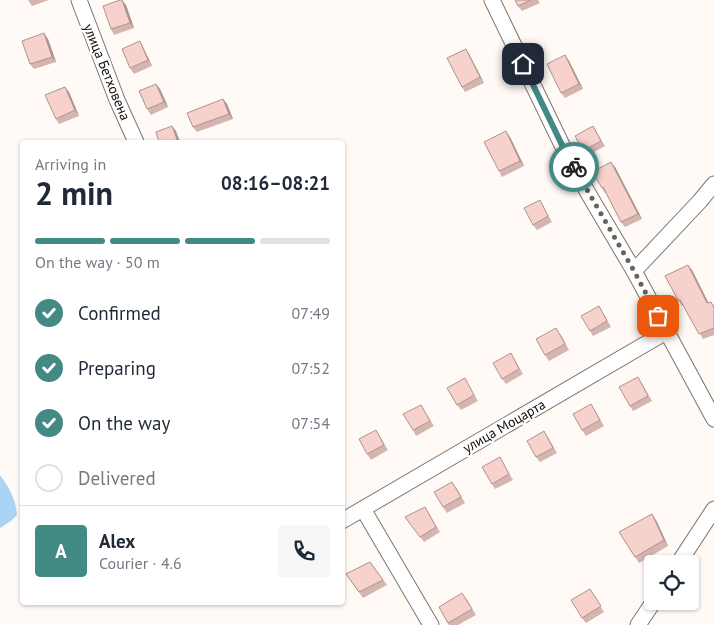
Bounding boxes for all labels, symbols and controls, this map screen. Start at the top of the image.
street label: улица Бетховена [79,21,135,123]
pin [502,43,544,85]
icon: home [509,50,537,78]
courier [549,142,599,192]
icon: bike [560,153,588,181]
text: Arriving in [35,154,106,174]
text: 08:16–08:21 [221,171,330,195]
text: 2 min [35,172,113,214]
text: On the way · 50 m [35,252,160,272]
pin [637,295,679,337]
icon: check [35,299,63,327]
text: Confirmed [78,301,161,325]
icon: bag [644,302,672,330]
text: 07:49 [292,303,330,323]
icon: check [35,354,63,382]
text: Preparing [78,356,156,380]
text: 07:52 [292,358,330,378]
street label: улица Моцарта [459,395,549,457]
icon: check [35,409,63,437]
text: On the way [78,411,170,435]
text: 07:54 [292,413,330,433]
text: Delivered [78,466,156,490]
button: phone [278,525,330,577]
text: Alex [99,529,135,553]
text: A [55,539,67,563]
text: Courier · 4.6 [99,553,182,573]
map controls [644,555,699,610]
button: locate [644,555,699,610]

